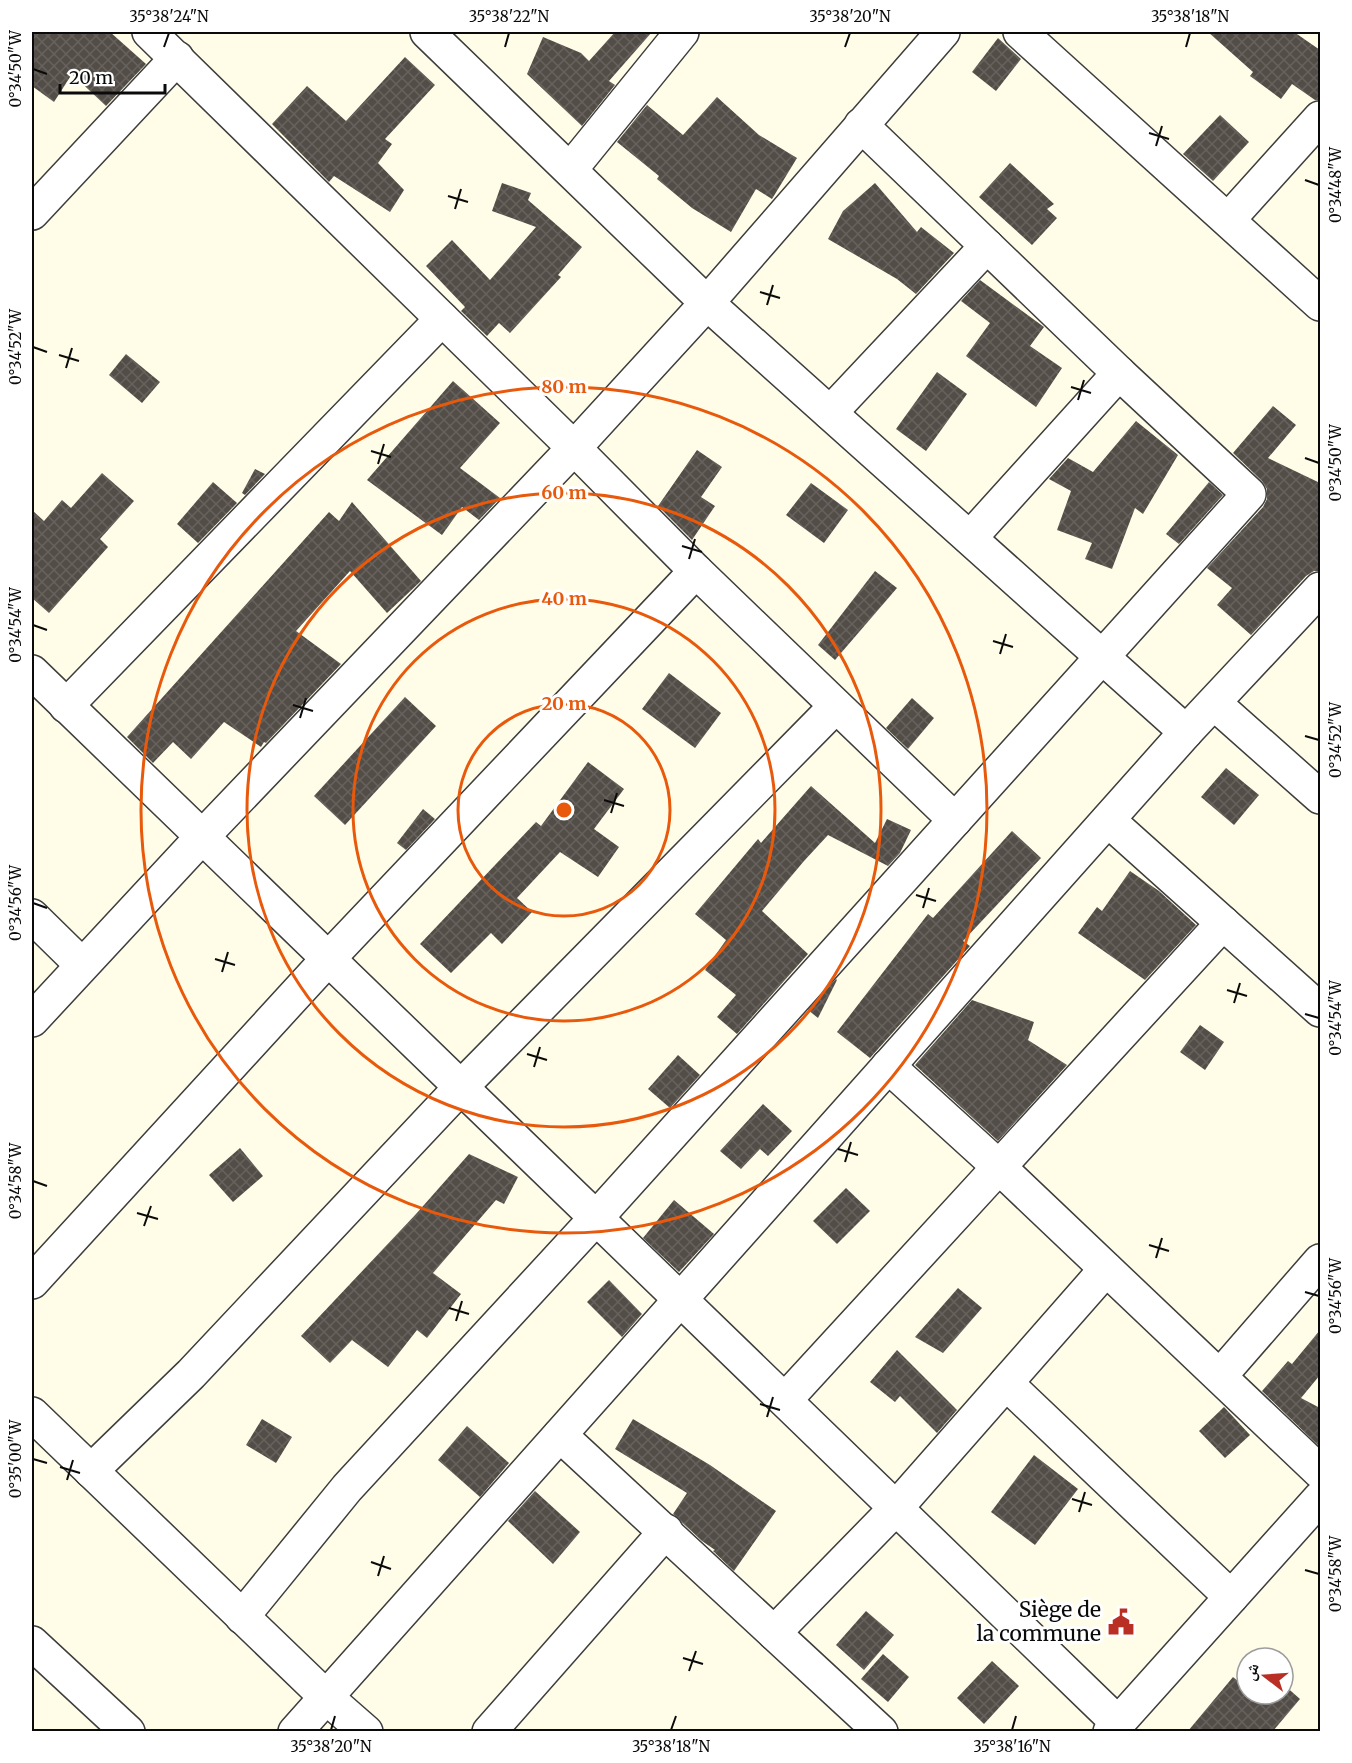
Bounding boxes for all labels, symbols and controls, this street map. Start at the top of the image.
text: 35°38'24"N [129,7,209,26]
text: 35°38'22"N [469,7,550,26]
text: 35°38'20"N [809,7,891,26]
text: 35°38'18"N [1151,7,1230,26]
text: 0°34'50"W [6,29,25,108]
scale bar [60,57,165,95]
text: 20 m [69,66,113,89]
text: 0°34'48"W [1326,146,1345,223]
text: 0°34'52"W [6,308,25,385]
text: 80 m [541,375,587,398]
text: 0°34'50"W [1326,423,1345,502]
text: 60 m [541,481,587,504]
text: 0°34'54"W [6,586,25,663]
text: 40 m [541,587,587,610]
text: 20 m [542,692,586,715]
text: 0°34'52"W [1326,701,1345,778]
centre of rings [554,800,574,820]
text: 0°34'56"W [6,864,25,941]
text: 0°34'54"W [1326,979,1345,1056]
text: 0°34'58"W [6,1142,25,1219]
text: 0°34'56"W [1326,1257,1345,1334]
text: 0°35'00"W [6,1419,25,1498]
text: 0°34'58"W [1326,1535,1345,1612]
place label: Siège de la commune [976,1596,1101,1647]
public building icon: Siège de la commune [1106,1607,1136,1637]
north arrow [1235,1646,1295,1706]
text: ش [1239,1661,1263,1683]
text: 35°38'20"N [290,1737,372,1756]
text: 35°38'18"N [632,1737,711,1756]
text: 35°38'16"N [973,1737,1051,1756]

